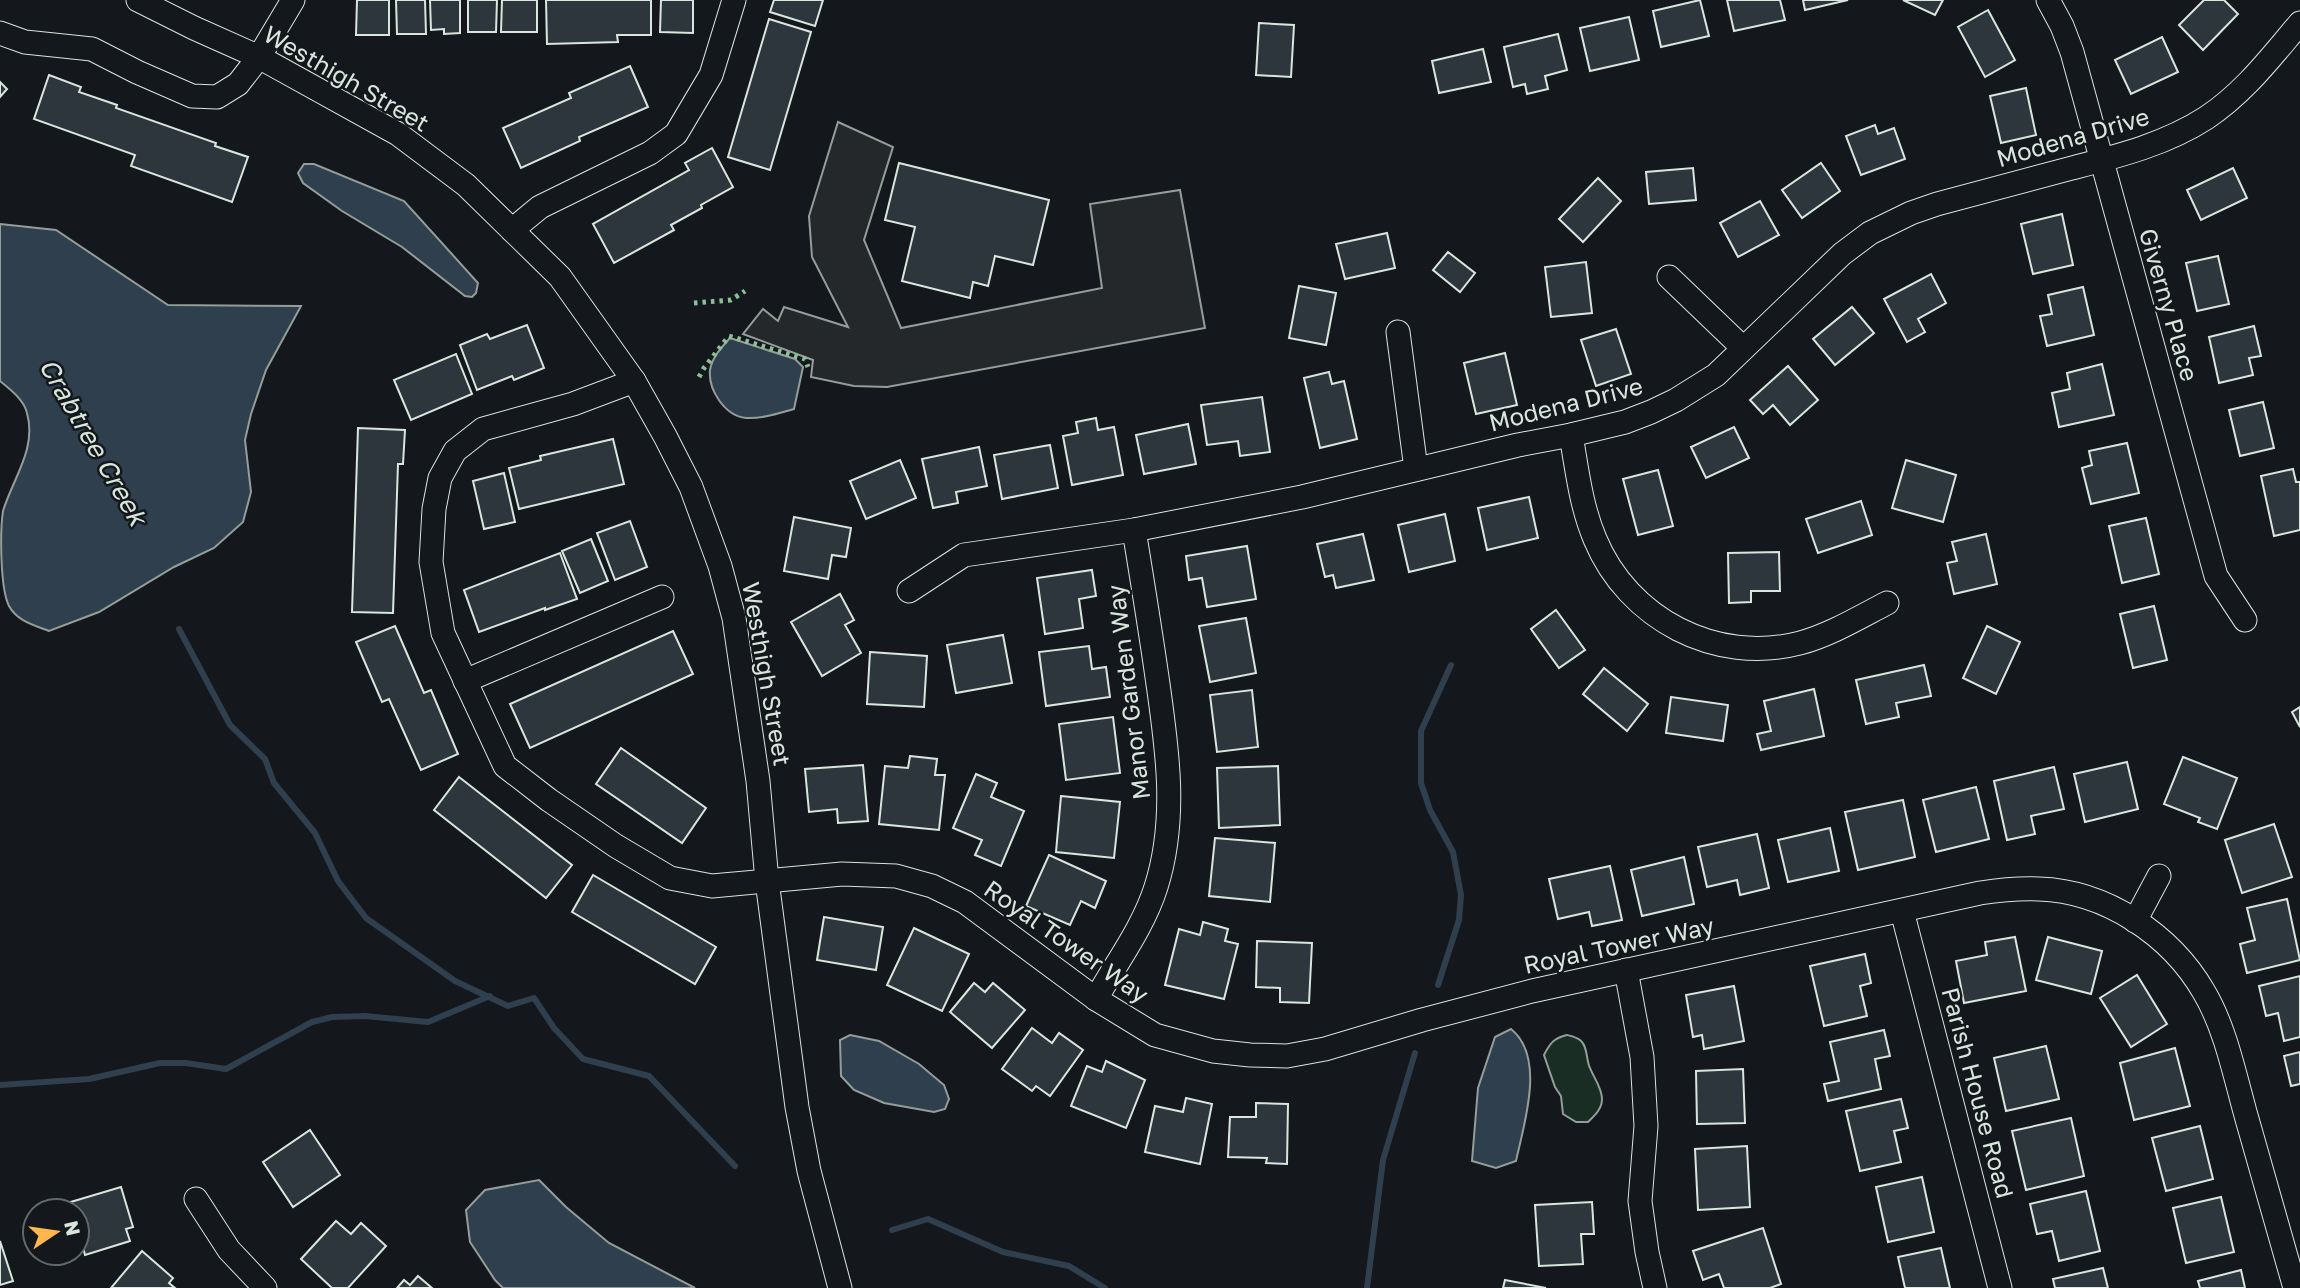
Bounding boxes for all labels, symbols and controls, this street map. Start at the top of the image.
street label: Westhigh Street [259,19,435,137]
street label: Modena Drive [1993,101,2152,172]
street label: Giverny Place [2134,225,2205,384]
water label: Crabtree Creek [33,353,155,533]
street label: Modena Drive [1486,370,1646,437]
street label: Westhigh Street [737,580,798,768]
street label: Manor Garden Way [1100,583,1155,801]
street label: Royal Tower Way [979,873,1155,1008]
street label: Royal Tower Way [1521,910,1717,979]
street label: Parish House Road [1936,984,2021,1201]
north arrow [21,1197,91,1267]
text: N [60,1218,86,1238]

